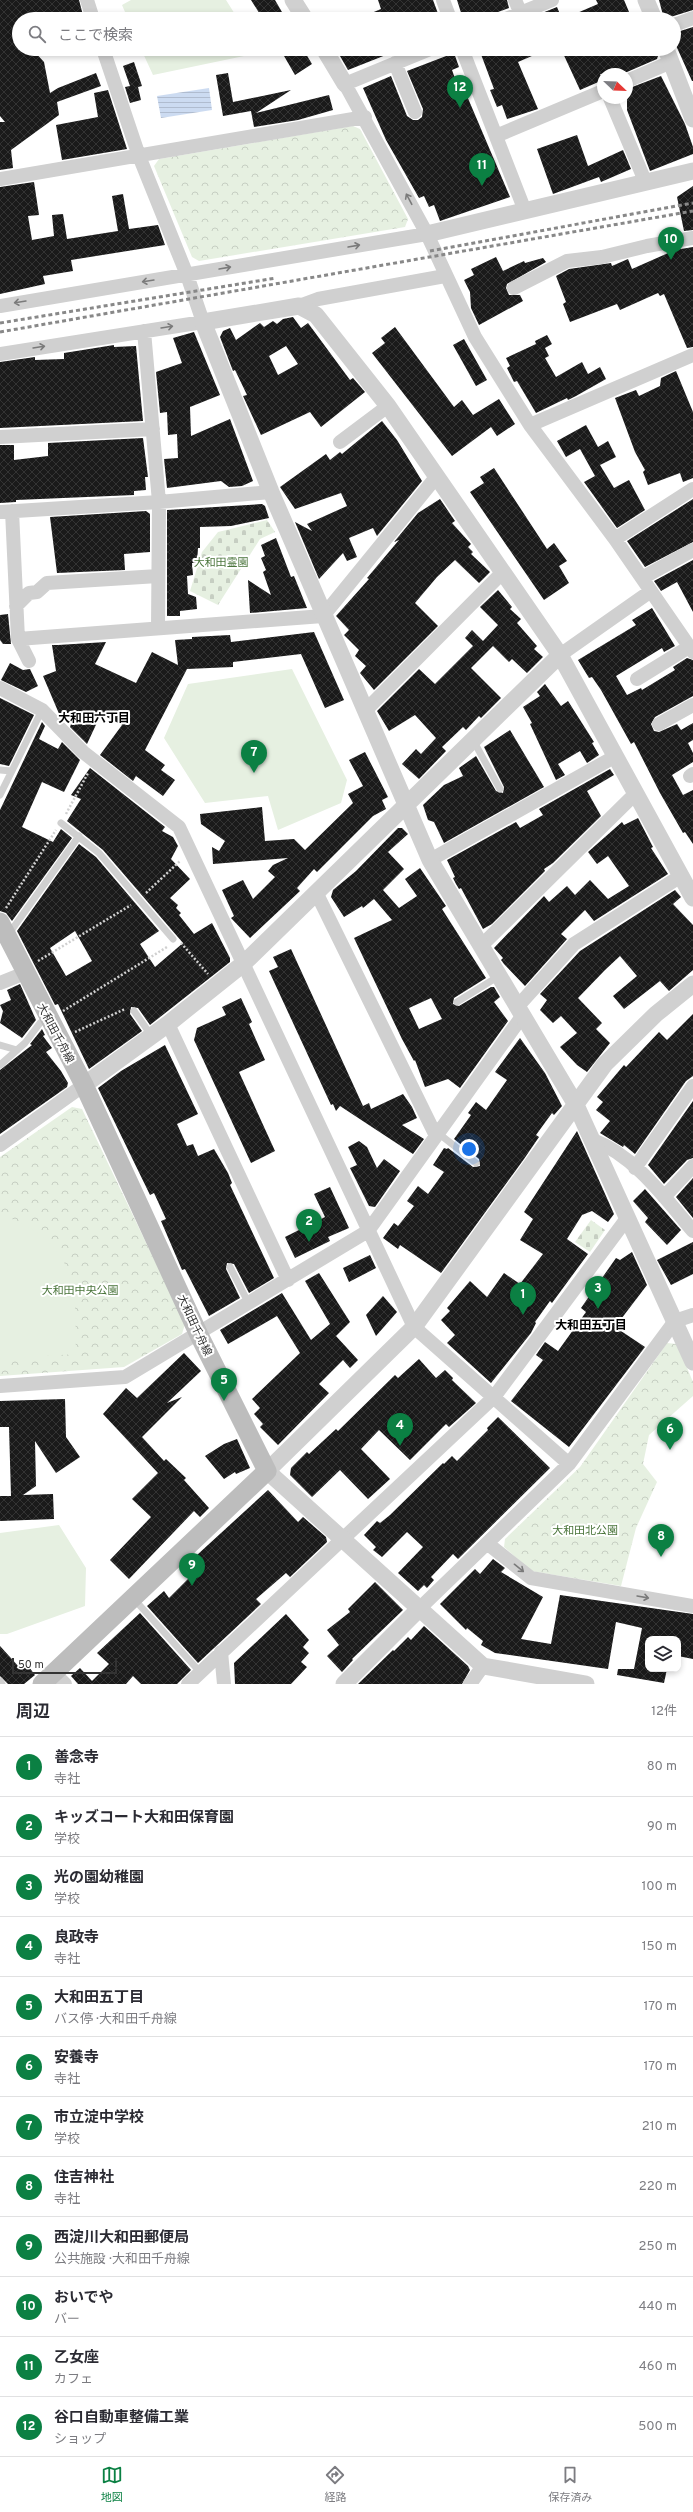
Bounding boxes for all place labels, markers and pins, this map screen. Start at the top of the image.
pin: 12 [447,75,473,108]
pin: 11 [469,153,495,186]
pin: 10 [658,227,684,260]
pin: 7 [241,740,267,773]
pin: 2 [296,1209,322,1242]
pin: 3 [585,1276,611,1309]
pin: 1 [510,1282,536,1315]
pin: 5 [211,1368,237,1401]
pin: 4 [387,1413,413,1446]
pin: 6 [657,1417,683,1450]
pin: 8 [648,1524,674,1557]
pin: 9 [179,1553,205,1586]

